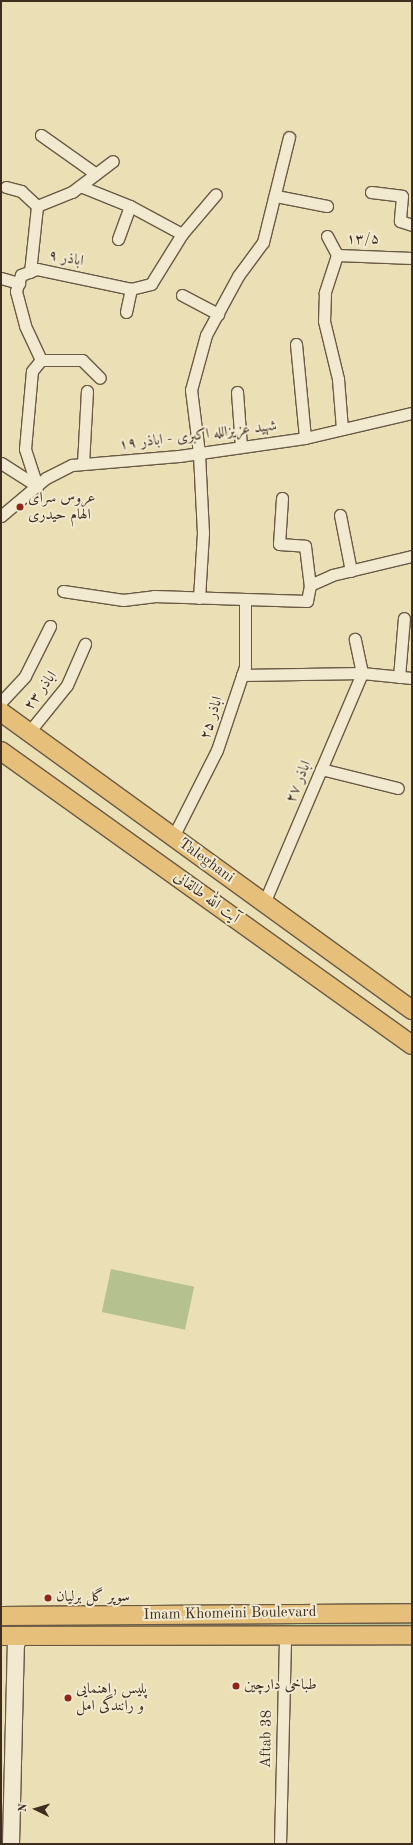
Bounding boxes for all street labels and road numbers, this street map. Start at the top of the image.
street label: ۱۳/۵ [346,231,380,249]
street label: اباذر ۹ [47,247,85,271]
street label: شهید عزیزالله اکبری - اباذر ۱۹ [118,417,278,455]
street label: اباذر ۲۳ [21,668,61,714]
street label: اباذر ۲۵ [197,694,227,742]
street label: اباذر ۲۷ [282,758,316,806]
street label: Taleghani [175,835,237,887]
street label: آیت الله طالقانی [170,868,242,928]
street label: Imam Khomeini Boulevard [143,1603,317,1625]
street label: Aftab 38 [257,1710,277,1768]

